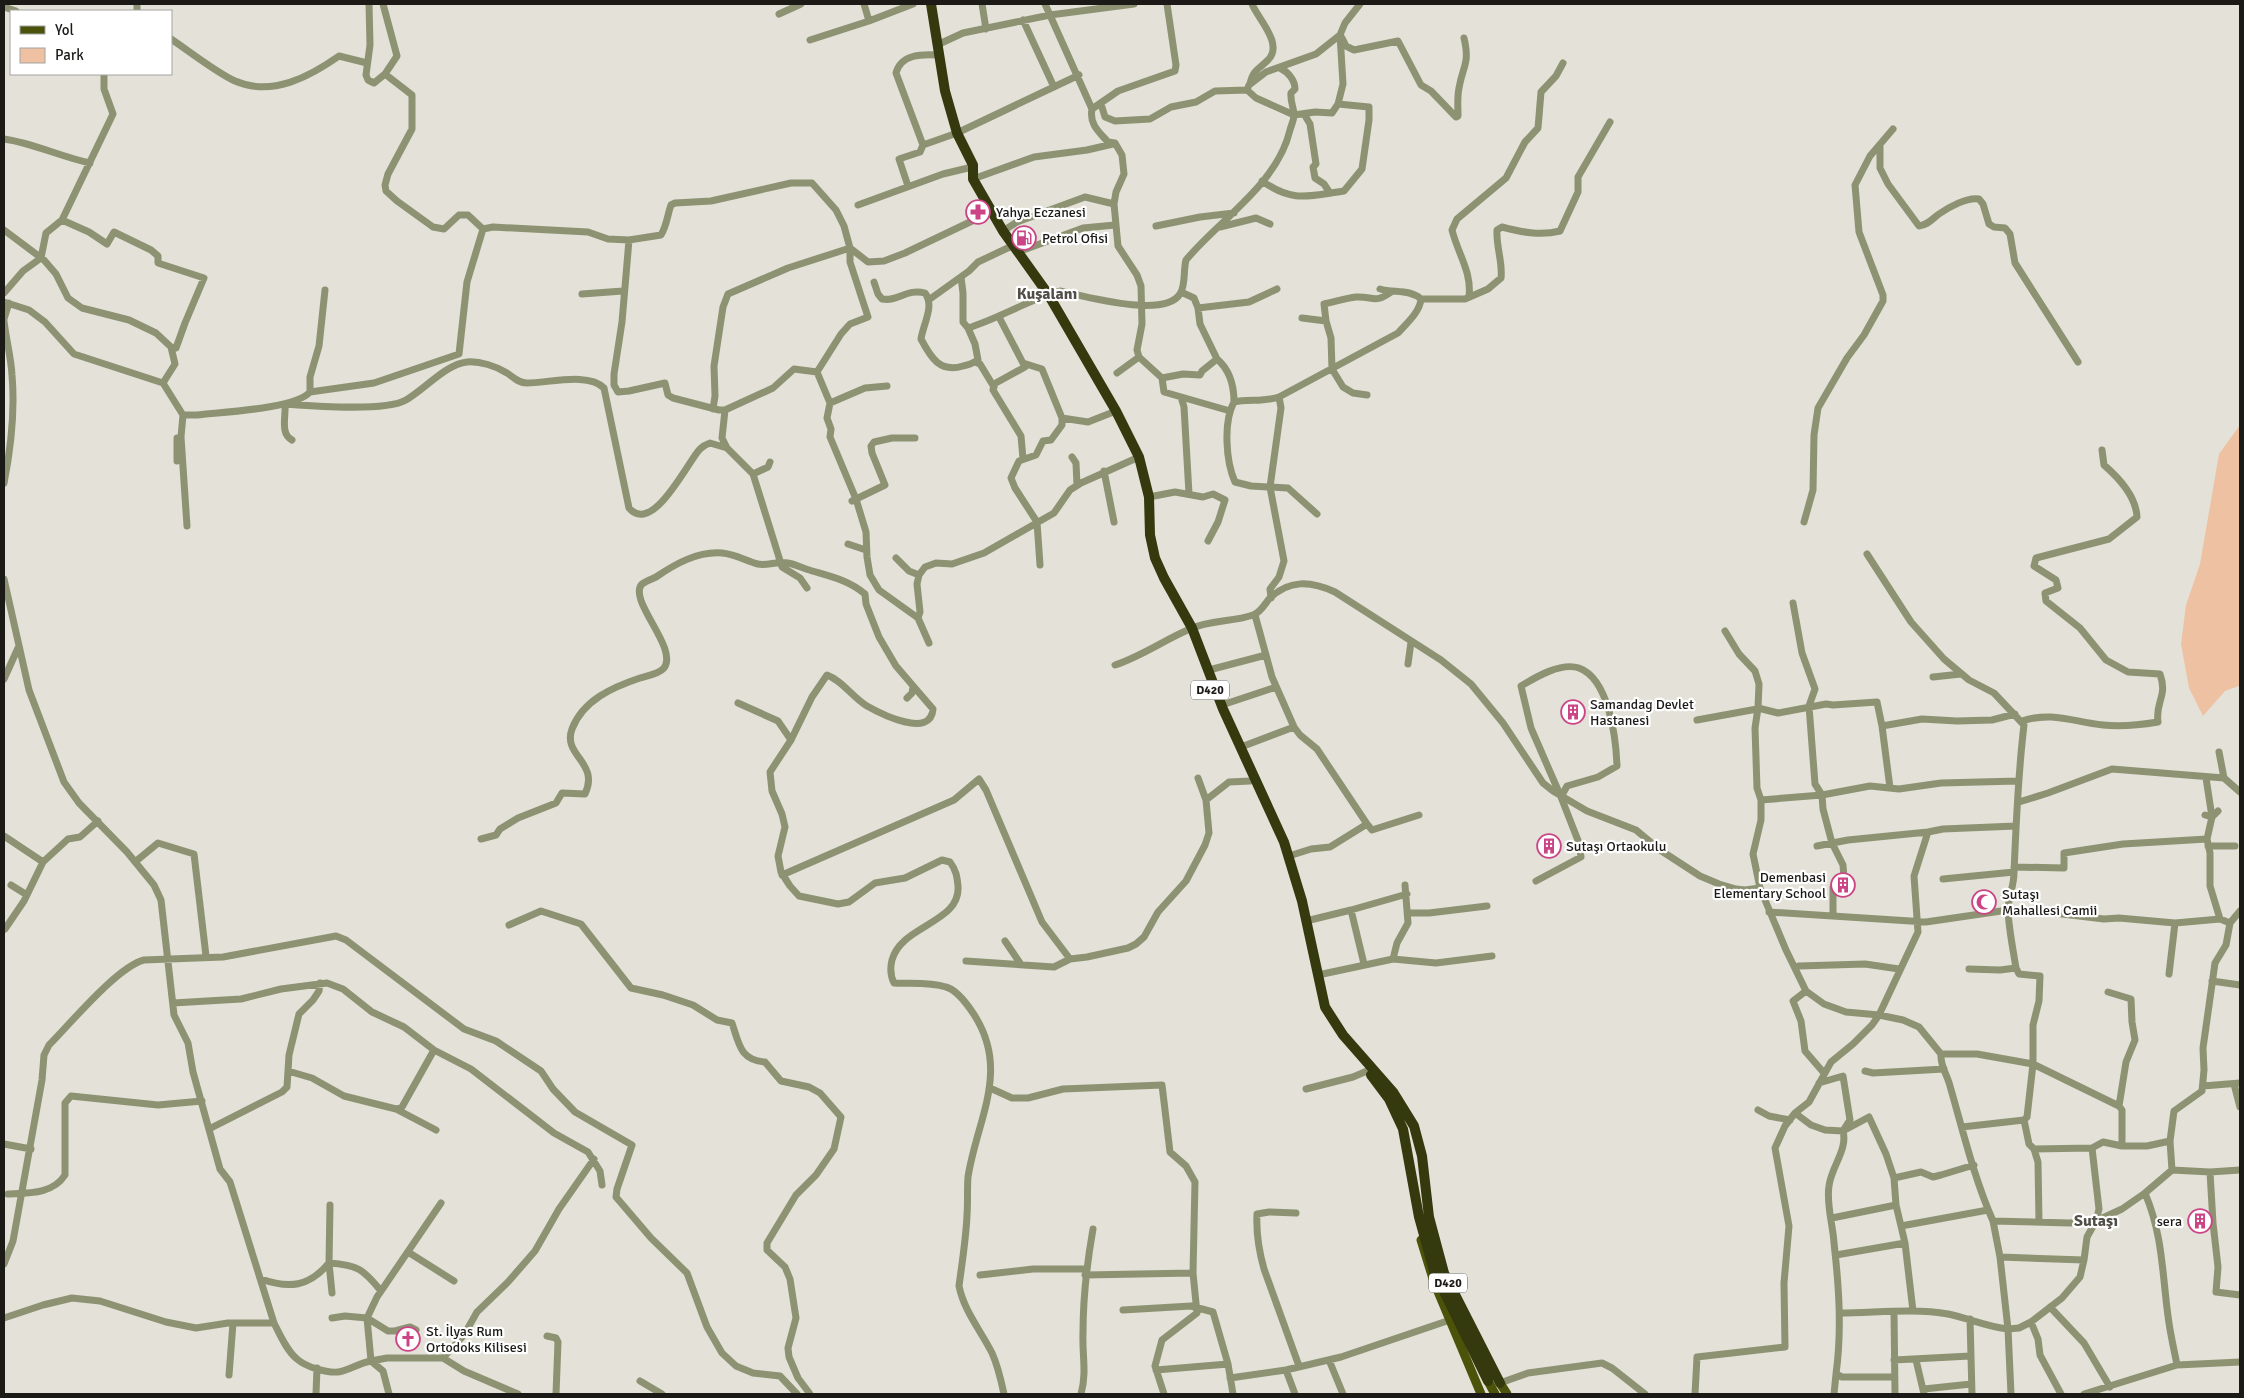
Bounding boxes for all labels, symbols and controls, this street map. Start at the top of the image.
legend [10,10,172,75]
text: Yol [55,21,74,39]
text: Park [55,46,84,64]
pharmacy icon: Yahya Eczanesi [965,199,991,225]
place label: Yahya Eczanesi [996,204,1086,221]
fuel station icon: Petrol Ofisi [1011,225,1037,251]
place label: Petrol Ofisi [1042,230,1108,247]
district label: Kuşalanı [1017,284,1077,304]
road number: D420 [1191,680,1229,700]
place label: Samandag Devlet Hastanesi [1590,696,1694,729]
building icon: Samandag Devlet Hastanesi [1560,699,1586,725]
building icon: Sutaşı Ortaokulu [1536,833,1562,859]
place label: Sutaşı Ortaokulu [1566,838,1666,855]
place label: Demenbasi Elementary School [1713,869,1826,902]
building icon: Demenbasi Elementary School [1830,872,1856,898]
place label: Sutaşı Mahallesi Camii [2002,886,2097,919]
mosque icon: Sutaşı Mahallesi Camii [1971,889,1997,915]
building icon: sera [2187,1208,2213,1234]
district label: Sutaşı [2074,1211,2118,1231]
place label: sera [2157,1213,2182,1230]
road number: D420 [1429,1274,1467,1292]
place label: St. İlyas Rum Ortodoks Kilisesi [426,1323,527,1356]
church icon: St. İlyas Rum Ortodoks Kilisesi [395,1326,421,1352]

